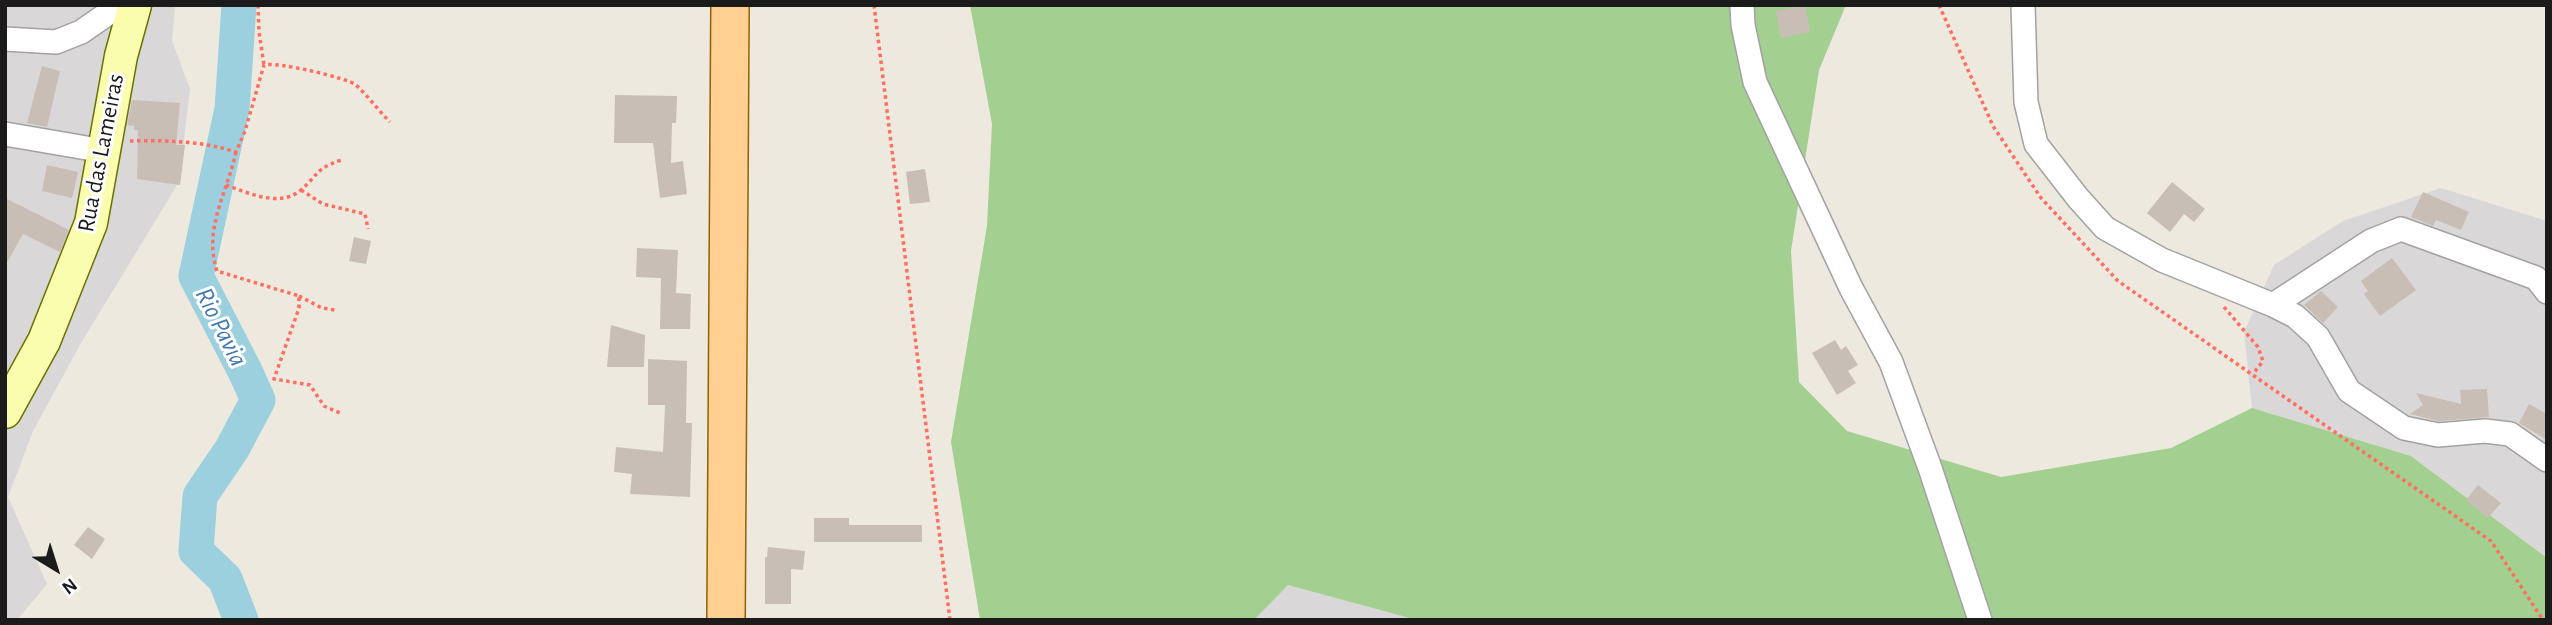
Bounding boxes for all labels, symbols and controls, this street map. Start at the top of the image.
street label: Rua das Lameiras [72,71,130,235]
water label: Rio Pavia [188,282,254,372]
north arrow [21,534,91,604]
text: N [58,574,80,597]

